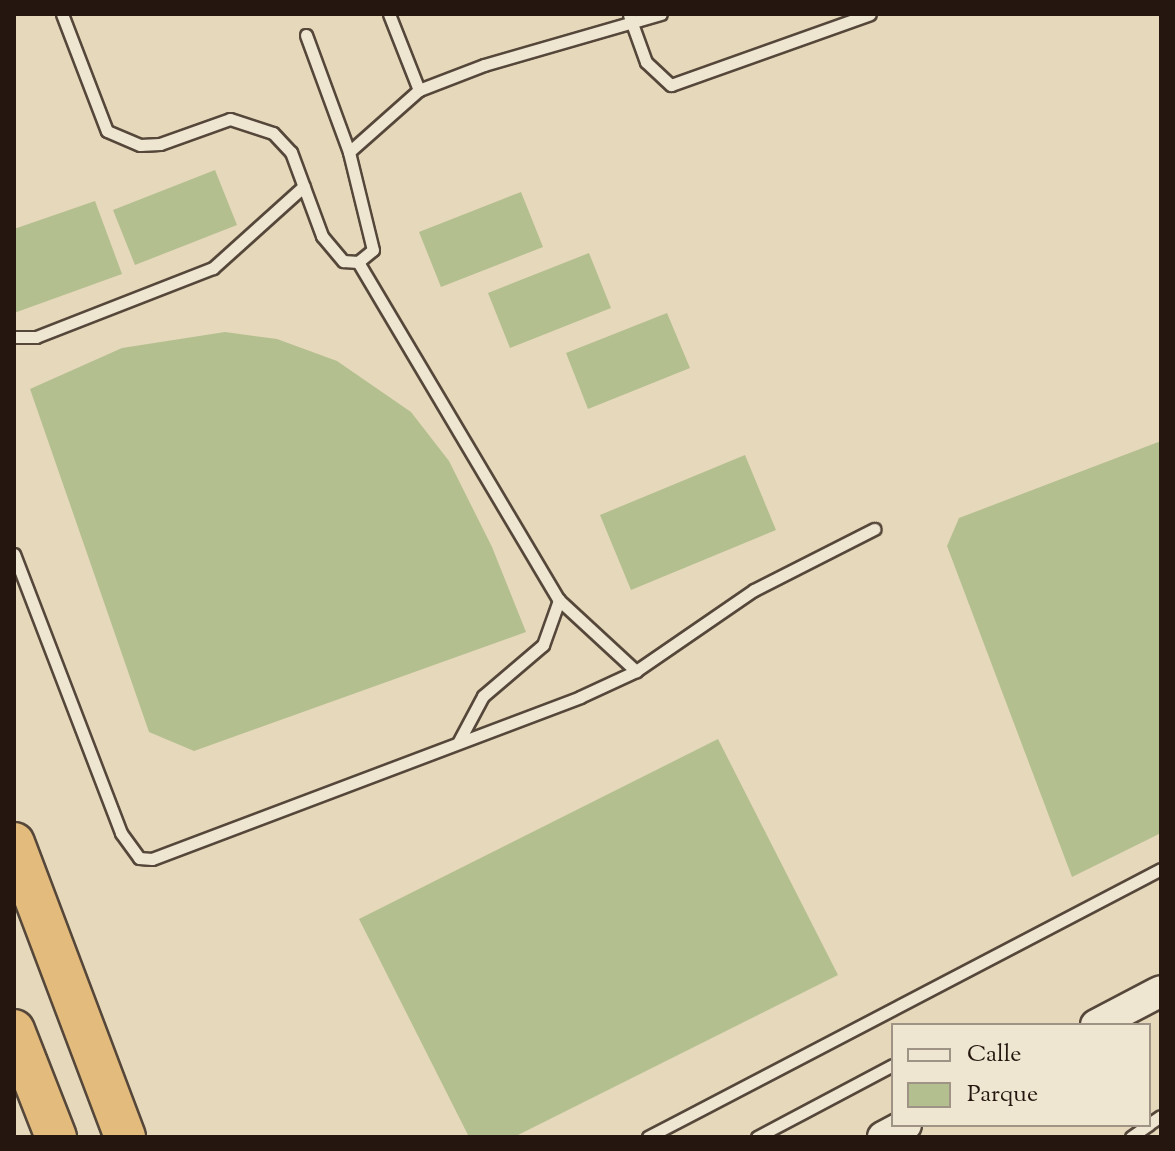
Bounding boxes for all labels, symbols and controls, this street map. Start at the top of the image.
legend [891,1023,1151,1127]
text: Calle [967,1038,1021,1072]
text: Parque [967,1078,1038,1112]

